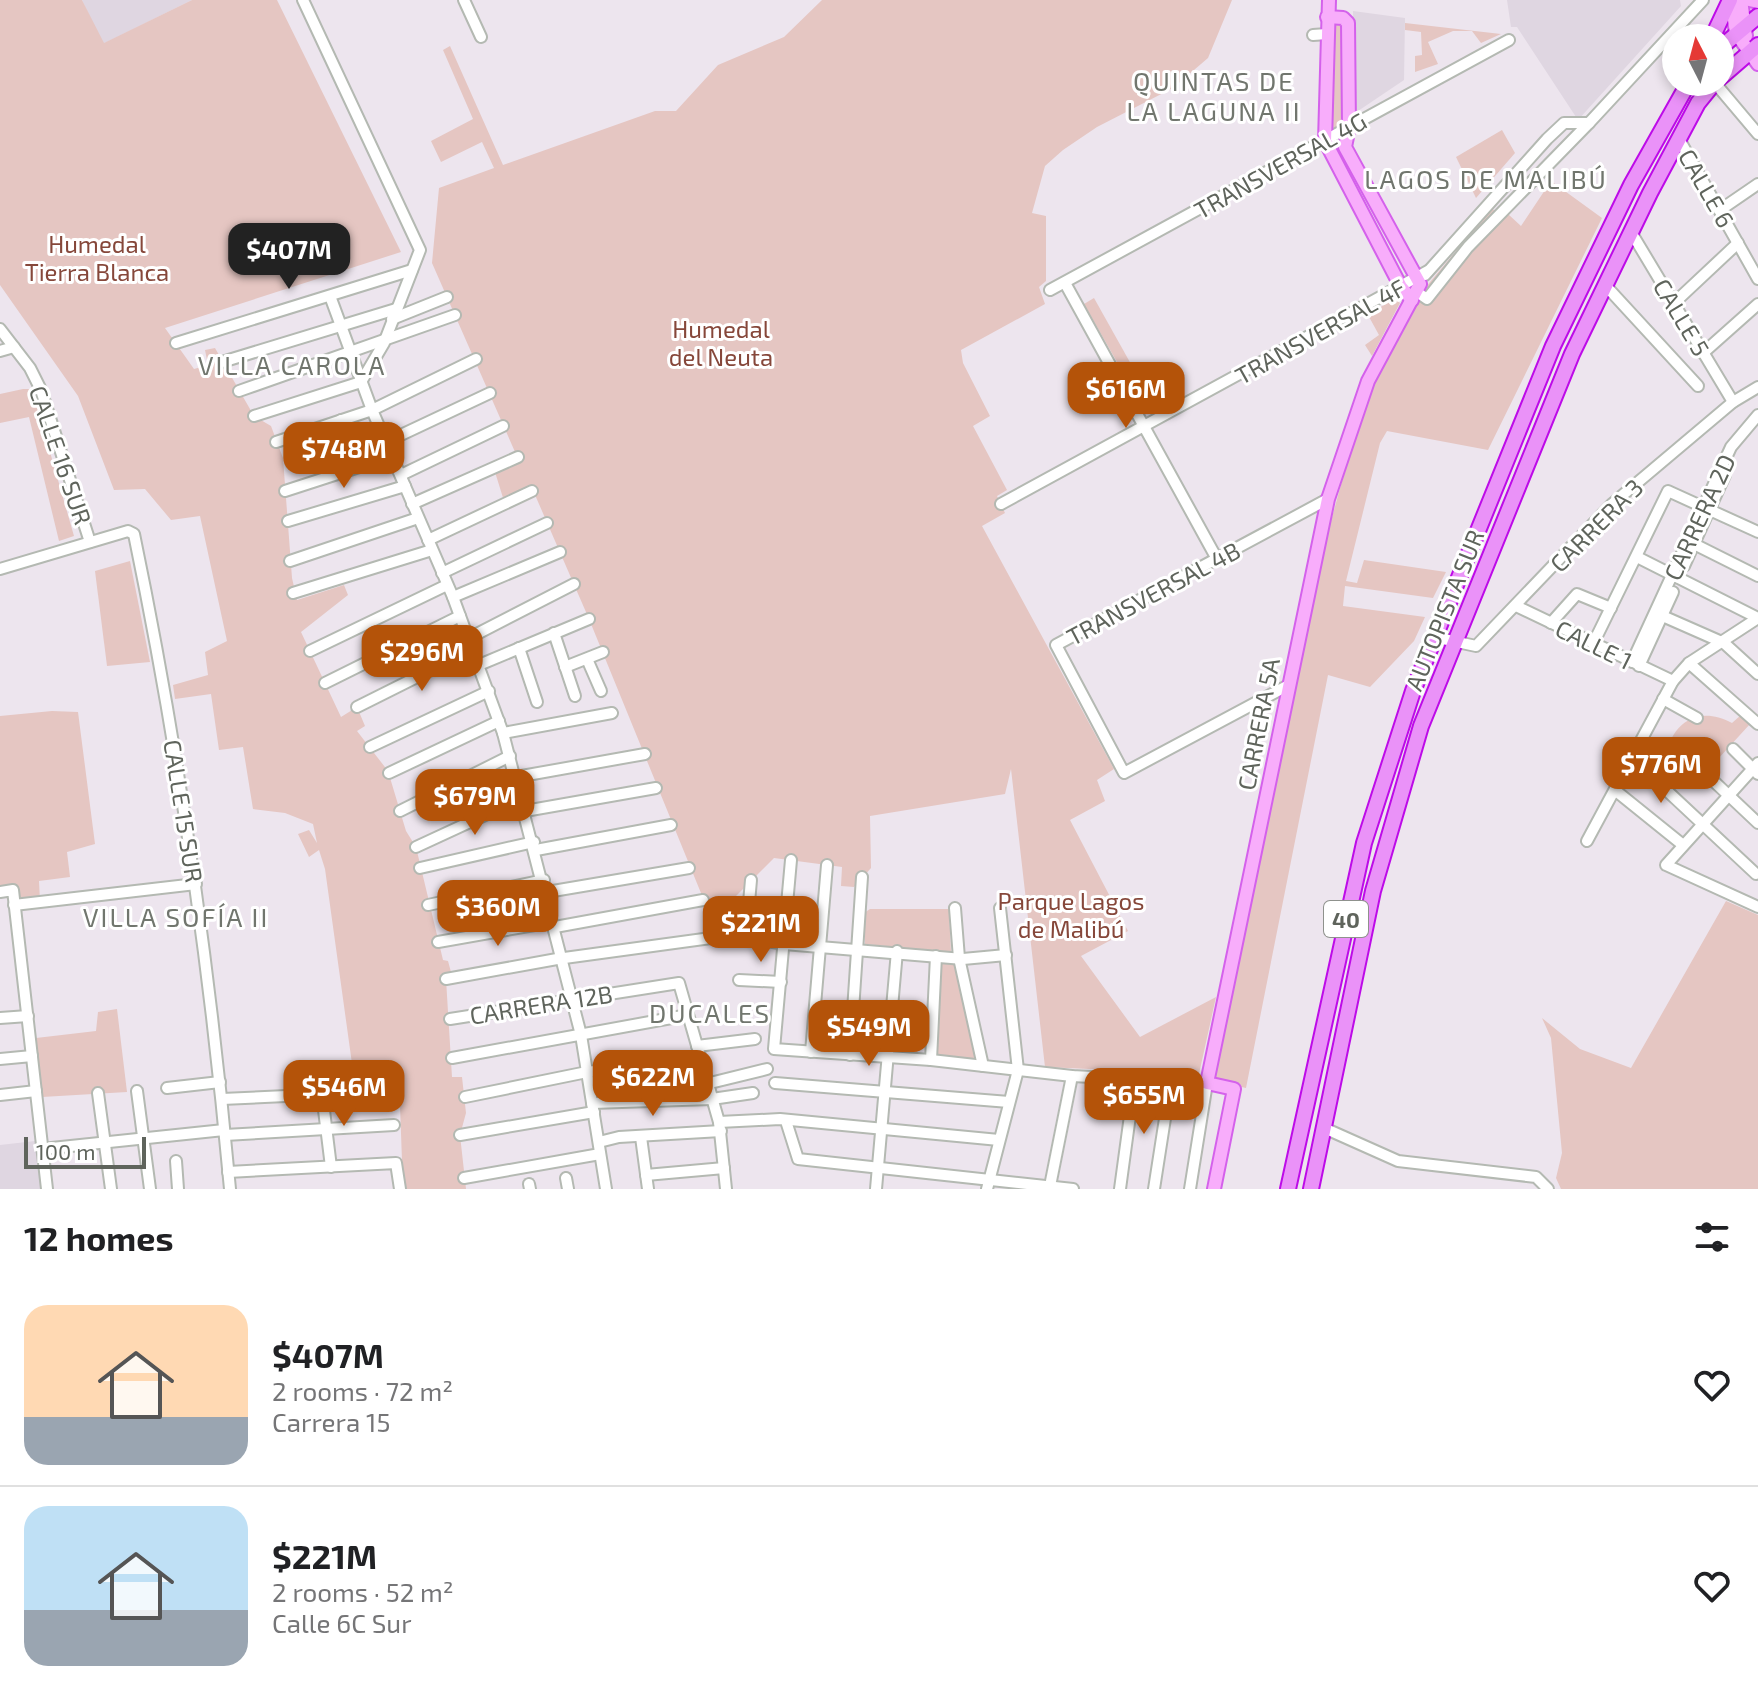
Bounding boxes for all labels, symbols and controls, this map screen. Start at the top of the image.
north arrow [1662,24,1734,96]
map controls [1662,24,1734,96]
district label: QUINTAS DE LA LAGUNA II [1126,65,1302,126]
street label: TRANSVERSAL 4G [1189,106,1371,224]
street label: CALLE 6 [1673,144,1741,232]
district label: LAGOS DE MALIBÚ [1364,163,1608,194]
pin: $407M [233,223,345,291]
park label: Humedal Tierra Blanca [25,229,169,286]
text: $407M [246,233,332,264]
street label: TRANSVERSAL 4F [1230,272,1410,390]
street label: CALLE 5 [1648,273,1716,361]
park label: Humedal del Neuta [669,314,773,371]
district label: VILLA CAROLA [198,349,386,380]
pin: $616M [1070,362,1182,430]
text: $616M [1086,372,1166,403]
street label: CALLE 16 SUR [24,382,98,528]
pin: $748M [288,422,400,490]
text: $748M [301,432,387,463]
street label: CARRERA 2D [1657,449,1741,585]
street label: CARRERA 3 [1543,472,1649,578]
street label: AUTOPISTA SUR [1399,525,1489,695]
street label: TRANSVERSAL 4B [1061,535,1245,651]
street label: CALLE 1 [1551,613,1637,675]
pin: $296M [366,625,478,693]
text: $296M [380,635,464,666]
street label: CARRERA 5A [1231,655,1285,793]
pin: $776M [1605,737,1717,805]
street label: CALLE 15 SUR [158,738,210,884]
text: $776M [1620,747,1702,778]
pin: $679M [419,769,531,837]
text: $679M [433,779,517,810]
pin: $360M [442,880,554,948]
park label: Parque Lagos de Malibú [998,886,1144,943]
text: $360M [455,890,541,921]
pin: $221M [705,896,817,964]
district label: VILLA SOFÍA II [83,901,269,932]
road number: 40 [1324,901,1368,937]
text: $221M [721,906,801,937]
street label: CARRERA 12B [468,978,614,1030]
district label: DUCALES [649,997,771,1028]
pin: $549M [813,1000,925,1068]
text: $549M [826,1010,912,1041]
pin: $622M [597,1050,709,1118]
pin: $546M [288,1060,400,1128]
text: $622M [611,1060,695,1091]
pin: $655M [1088,1068,1200,1136]
text: $546M [301,1070,387,1101]
text: $655M [1103,1078,1185,1109]
scale bar [24,1133,146,1169]
text: 100 m [36,1138,95,1164]
icon: filters [1690,1215,1734,1259]
text: 12 homes [24,1217,173,1258]
text: $407M [272,1334,384,1375]
icon: home [88,1337,184,1433]
icon: heart [1690,1363,1734,1407]
text: 2 rooms · 72 m² [272,1375,453,1406]
text: Carrera 15 [272,1406,390,1437]
text: $221M [272,1535,377,1576]
icon: home [88,1538,184,1634]
icon: heart [1690,1564,1734,1608]
text: 2 rooms · 52 m² [272,1576,454,1607]
text: Calle 6C Sur [272,1607,412,1638]

